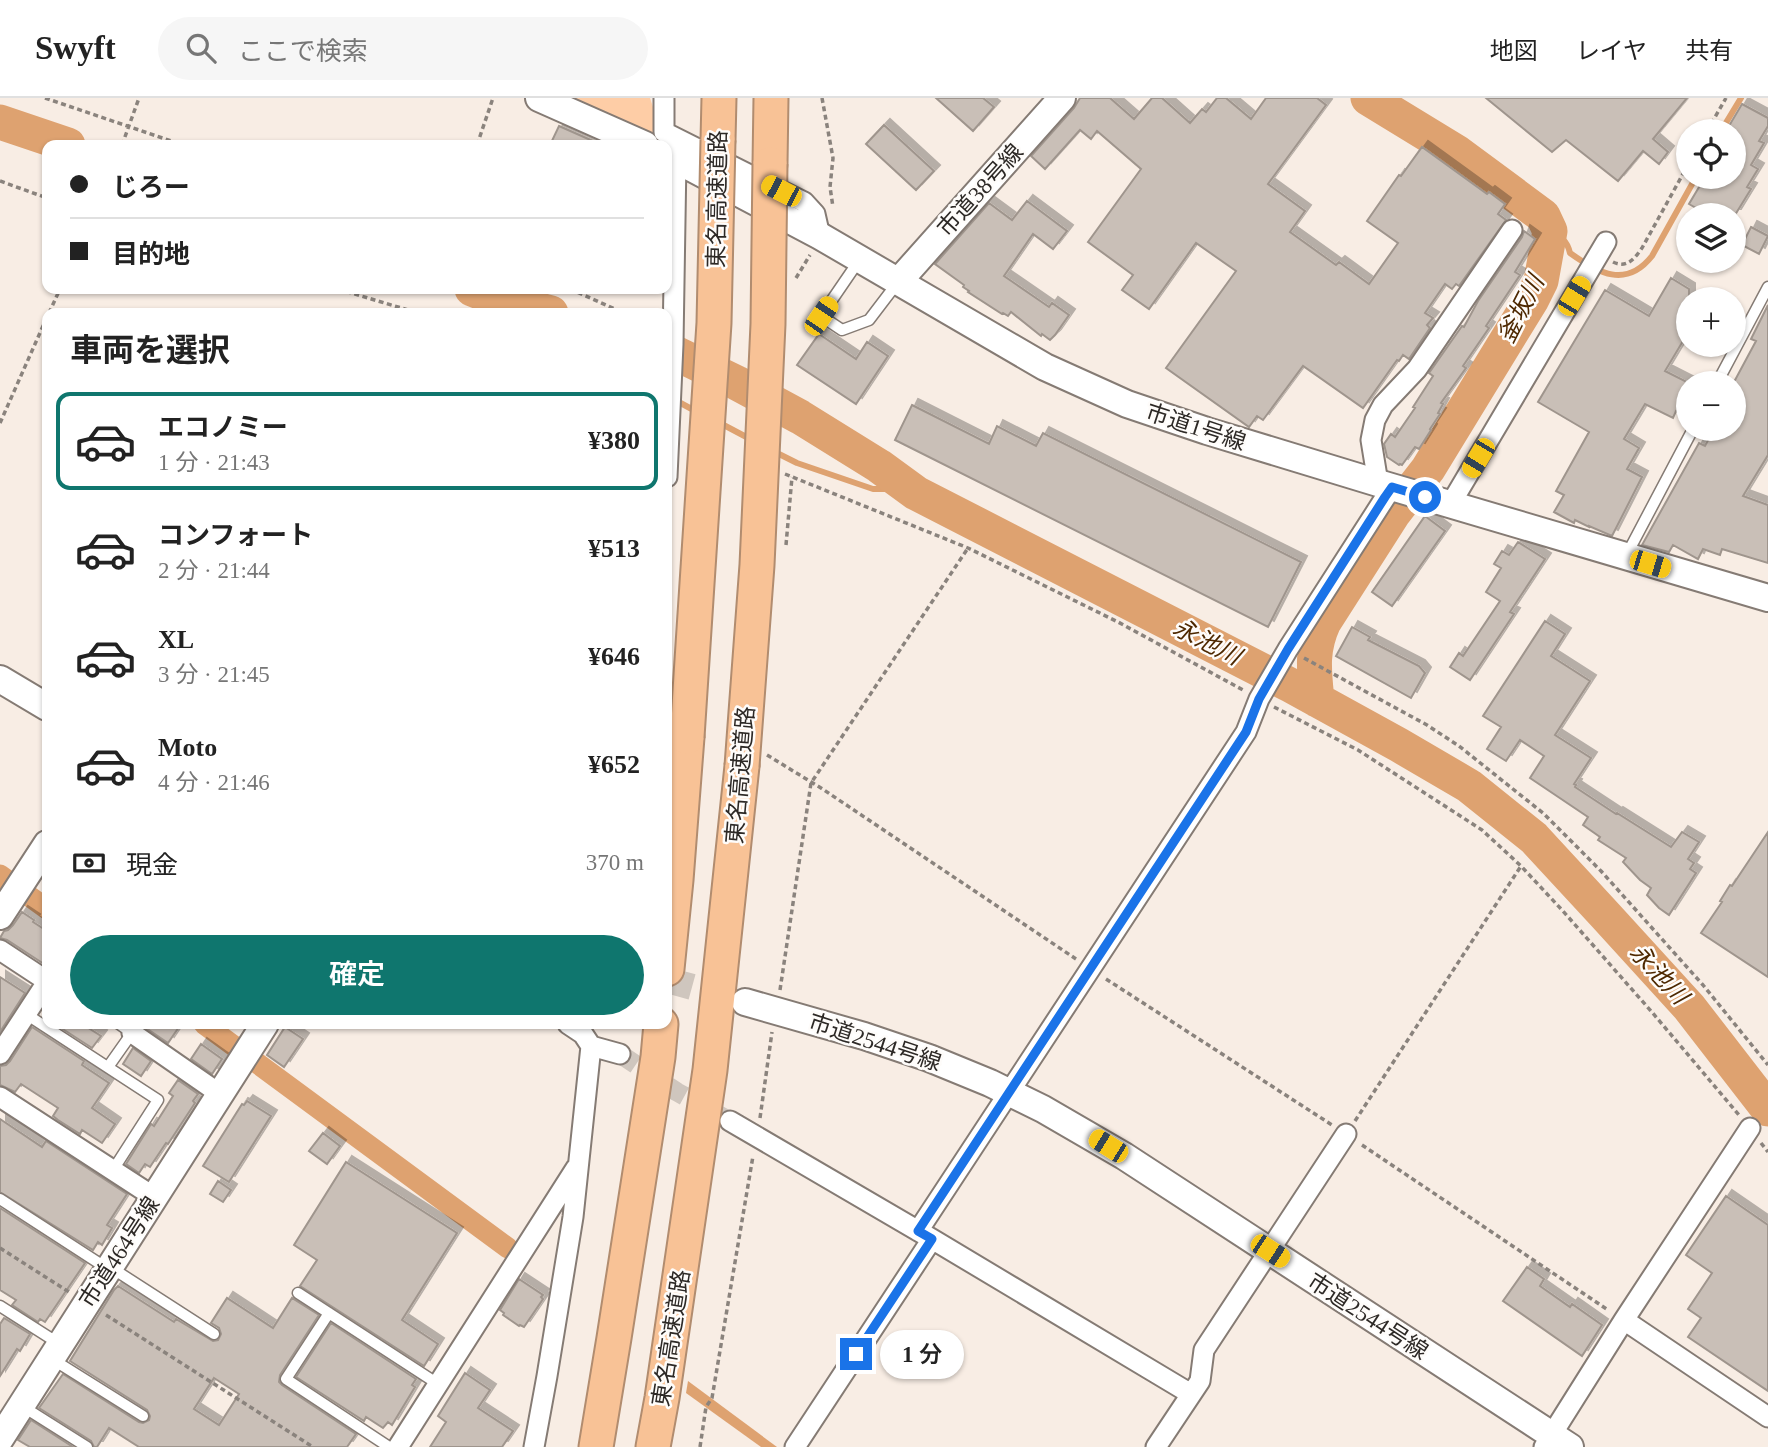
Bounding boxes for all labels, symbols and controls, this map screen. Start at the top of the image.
search box [158,17,648,80]
icon: search [182,29,220,67]
text: Swyft [35,30,116,66]
text: ここで検索 [238,37,368,66]
text: 地図 [1490,38,1538,64]
text: レイヤ [1576,38,1647,64]
text: 共有 [1685,38,1733,64]
map controls [1676,119,1746,441]
button: locate [1676,119,1746,189]
street label: 東名高速道路 [704,130,731,268]
street label: 市道38号線 [933,139,1028,241]
car [758,172,805,210]
text: じろー [112,173,190,202]
button: layers [1676,203,1746,273]
text: 目的地 [112,240,190,269]
water label: 釜坂川 [1493,268,1550,347]
car [1555,273,1594,319]
button: + [1676,287,1746,357]
car [801,293,842,339]
text: 車両を選択 [70,332,230,368]
button: − [1676,371,1746,441]
street label: 市道1号線 [1143,400,1249,455]
icon: car [74,410,137,473]
text: エコノミー [158,413,288,442]
text: ¥380 [588,426,640,455]
car [1459,435,1498,481]
text: 1 分 · 21:43 [158,450,270,475]
route start [1409,481,1441,513]
icon: car [74,518,137,581]
text: コンフォート [158,521,313,550]
text: ¥513 [588,534,640,563]
car [1627,548,1674,580]
text: 2 分 · 21:44 [158,558,270,583]
water label: 永池川 [1169,614,1248,671]
text: XL [158,625,194,654]
icon: car [74,626,137,689]
text: ¥646 [588,642,640,671]
text: 3 分 · 21:45 [158,662,270,687]
street label: 東名高速道路 [722,705,759,845]
text: Moto [158,733,217,762]
icon: car [74,734,137,797]
text: ¥652 [588,750,640,779]
text: 4 分 · 21:46 [158,770,270,795]
icon: cash [70,844,108,882]
text: 370 m [586,850,644,875]
text: 現金 [126,851,178,880]
button: 確定 [70,935,644,1015]
water label: 永池川 [1625,939,1695,1011]
street label: 市道2544号線 [805,1009,944,1076]
car [1085,1126,1132,1166]
street label: 市道464号線 [74,1192,164,1312]
car [1247,1231,1294,1271]
street label: 東名高速道路 [648,1268,695,1408]
street label: 市道2544号線 [1303,1268,1432,1364]
callout: 1 分 [880,1330,964,1378]
route end [840,1338,872,1370]
text: 1 分 [902,1342,942,1367]

